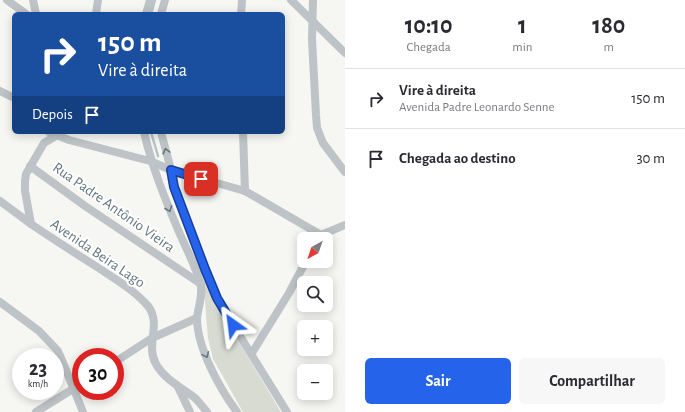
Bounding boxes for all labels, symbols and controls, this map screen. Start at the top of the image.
text: 10:10 [405,14,453,38]
text: 1 [518,14,527,38]
text: 180 [592,14,625,38]
icon: right [32,28,84,80]
text: 150 m [98,29,162,57]
text: Chegada [406,41,451,54]
text: min [512,41,533,54]
text: m [604,41,614,54]
text: Vire à direita [98,62,187,80]
text: Vire à direita [399,83,476,98]
icon: right [365,88,387,110]
text: 150 m [631,91,665,106]
text: Avenida Padre Leonardo Senne [399,101,554,114]
icon: arrive [81,104,103,126]
text: Depois [32,107,73,122]
one-way arrow [162,147,171,154]
icon: arrive [365,148,387,170]
text: Chegada ao destino [399,151,516,166]
text: 30 m [636,151,665,166]
street label: Rua Padre Antônio Vieira [50,160,177,255]
pin [184,162,218,196]
icon: arrive [190,168,212,190]
one-way arrow [164,205,172,212]
street label: Avenida Beira Lago [48,216,148,290]
north arrow [297,232,333,268]
map controls [297,232,333,400]
button: search [297,276,333,312]
position arrow [212,304,254,346]
button: + [297,320,333,356]
speed limit sign: 30 [72,348,124,400]
one-way arrow [201,351,209,359]
button: Sair [365,358,511,404]
button: Compartilhar [519,358,665,404]
text: 23 [29,359,47,379]
button: − [297,364,333,400]
text: km/h [28,379,48,389]

